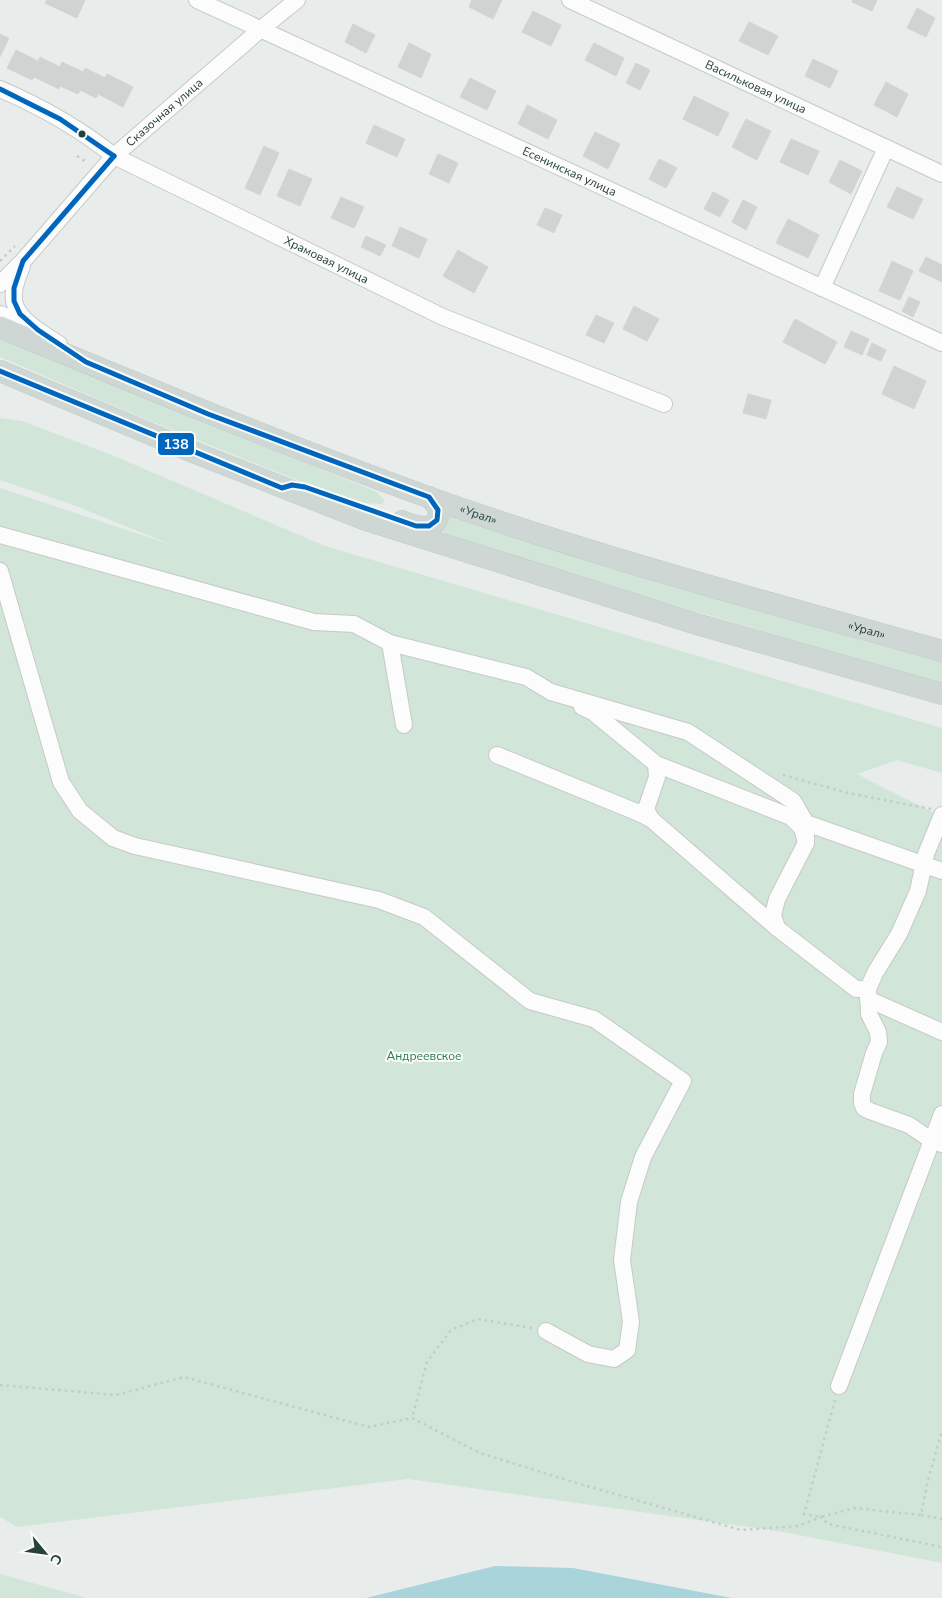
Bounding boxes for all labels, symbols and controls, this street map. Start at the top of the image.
street label: Васильковая улица [703,56,809,117]
street label: Сказочная улица [122,75,206,150]
unlabelled marker [77,129,87,139]
street label: Есенинская улица [520,143,619,200]
street label: Храмовая улица [281,232,371,287]
line badge: 138 [157,432,195,456]
text: 138 [163,435,189,454]
street label: «Урал» [458,501,499,528]
street label: «Урал» [846,617,887,643]
park label: Андреевское [387,1048,461,1064]
north arrow [20,1528,70,1578]
text: С [45,1550,67,1568]

